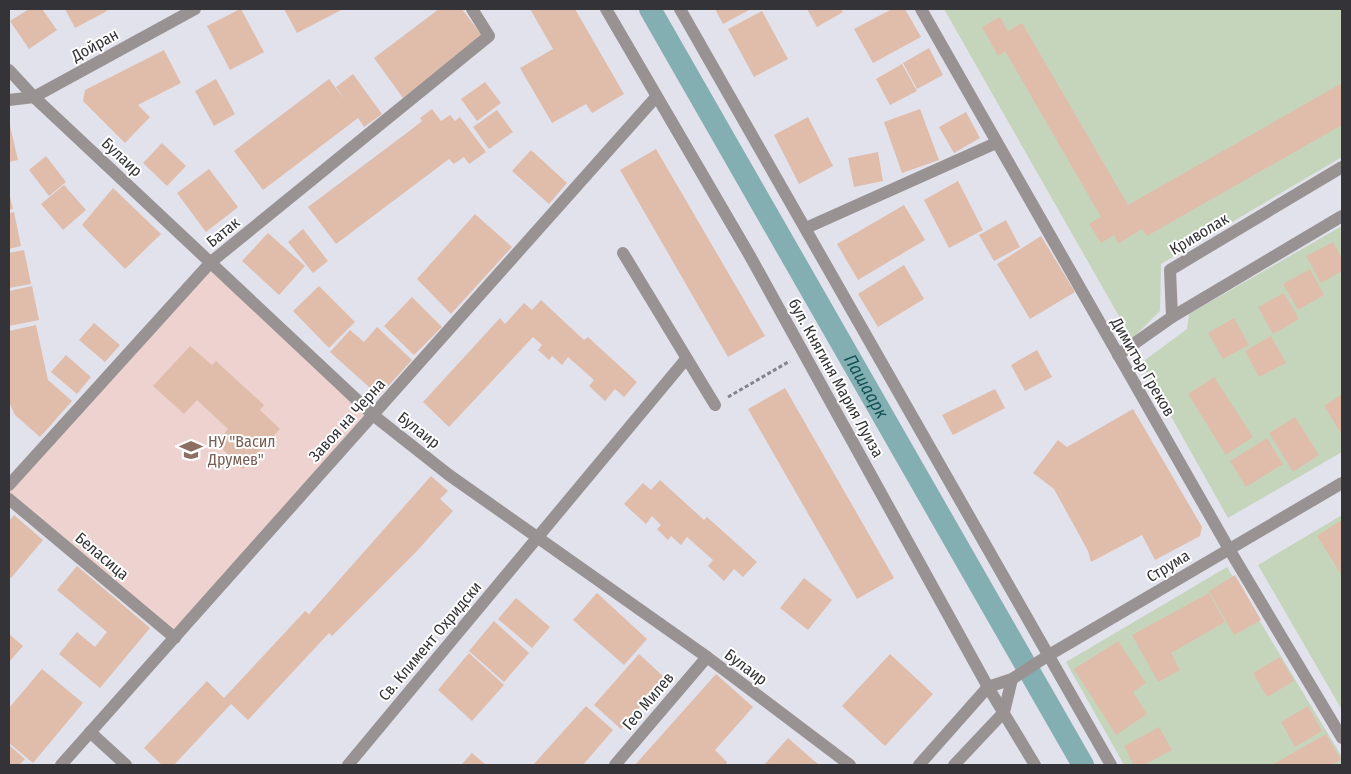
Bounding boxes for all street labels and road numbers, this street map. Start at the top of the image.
street label: Дойран [67,24,122,66]
street label: Булаир [98,134,146,180]
street label: Криволак [1166,209,1232,259]
street label: Батак [203,213,244,251]
street label: бул. Княгиня Мария Луиза [784,295,888,461]
street label: Димитър Греков [1107,313,1179,420]
street label: Завоя на Черна [305,374,389,465]
street label: Булаир [394,408,444,452]
street label: Беласица [71,528,133,584]
street label: Струма [1143,546,1193,586]
street label: Св. Климент Охридски [375,578,485,704]
street label: Булаир [721,645,771,689]
street label: Гео Милев [618,668,678,734]

